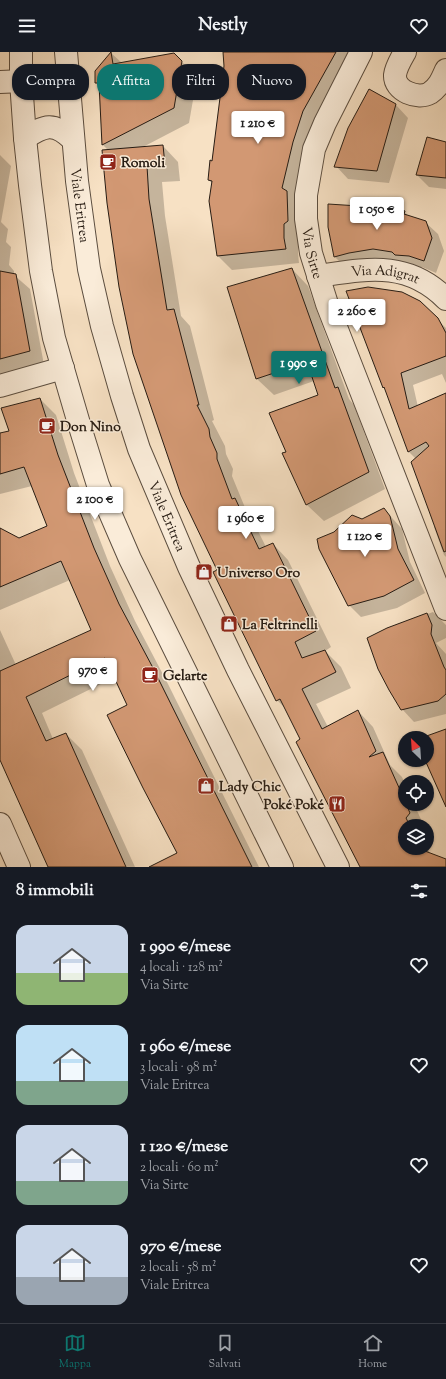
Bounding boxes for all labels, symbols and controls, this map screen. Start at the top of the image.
text: Nestly [198,13,248,39]
icon: menu [16,15,38,37]
icon: heart [408,15,430,37]
chip: Compra [12,64,89,100]
chip: Affitta [97,64,164,100]
chip: Filtri [172,64,229,100]
chip: Nuovo [237,64,306,100]
pin: 1 210 € [221,111,295,145]
text: 1 210 € [240,115,276,133]
cafe icon: Romoli [98,152,118,172]
place label: Romoli [121,154,165,174]
street label: Viale Eritrea [64,167,93,245]
pin: 1 050 € [340,197,414,231]
text: 1 050 € [359,201,395,219]
street label: Via Sirte [295,226,327,282]
street label: Via Adigrat [350,262,423,290]
pin: 2 260 € [320,299,394,333]
text: 2 260 € [337,303,377,321]
pin: 1 990 € [262,351,336,385]
text: 1 990 € [280,355,318,373]
cafe icon: Don Nino [37,416,57,436]
place label: Don Nino [60,418,121,438]
street label: Viale Eritrea [142,478,190,556]
pin: 2 100 € [58,487,132,521]
text: 2 100 € [76,491,114,509]
pin: 1 960 € [209,506,283,540]
text: 1 960 € [227,510,265,528]
pin: 1 120 € [328,524,402,558]
text: 1 120 € [347,528,383,546]
shop icon: Universo Oro [194,562,214,582]
place label: Universo Oro [217,564,301,584]
shop icon: La Feltrinelli [219,614,239,634]
place label: La Feltrinelli [242,616,318,636]
pin: 970 € [65,658,121,692]
text: 970 € [78,662,108,680]
cafe icon: Gelarte [140,665,160,685]
place label: Gelarte [163,667,208,687]
north arrow [398,731,434,767]
map controls [398,731,434,855]
button: locate [398,775,434,811]
shop icon: Lady Chic [196,776,216,796]
place label: Lady Chic [219,778,282,798]
restaurant icon: Poké Poké [327,794,347,814]
place label: Poké Poké [263,796,324,816]
button: layers [398,819,434,855]
text: 8 immobili [16,879,94,903]
icon: filters [408,880,430,902]
text: 1 990 €/mese [140,935,231,959]
icon: home [48,941,96,989]
icon: heart [408,954,430,976]
text: 4 locali · 128 m² [140,959,223,977]
text: Via Sirte [140,977,189,995]
text: 1 960 €/mese [140,1035,231,1059]
icon: home [48,1041,96,1089]
icon: heart [408,1054,430,1076]
text: 3 locali · 98 m² [140,1059,217,1077]
text: Viale Eritrea [140,1077,209,1095]
text: 1 120 €/mese [140,1135,228,1159]
icon: home [48,1141,96,1189]
icon: heart [408,1154,430,1176]
text: 2 locali · 60 m² [140,1159,219,1177]
text: Via Sirte [140,1177,189,1195]
text: 970 €/mese [140,1235,221,1259]
icon: home [48,1241,96,1289]
icon: heart [408,1254,430,1276]
text: 2 locali · 58 m² [140,1259,216,1277]
text: Viale Eritrea [140,1277,209,1295]
tab: Mappa [59,1332,91,1372]
tab: Salvati [209,1332,241,1372]
tab: Home [358,1332,387,1372]

